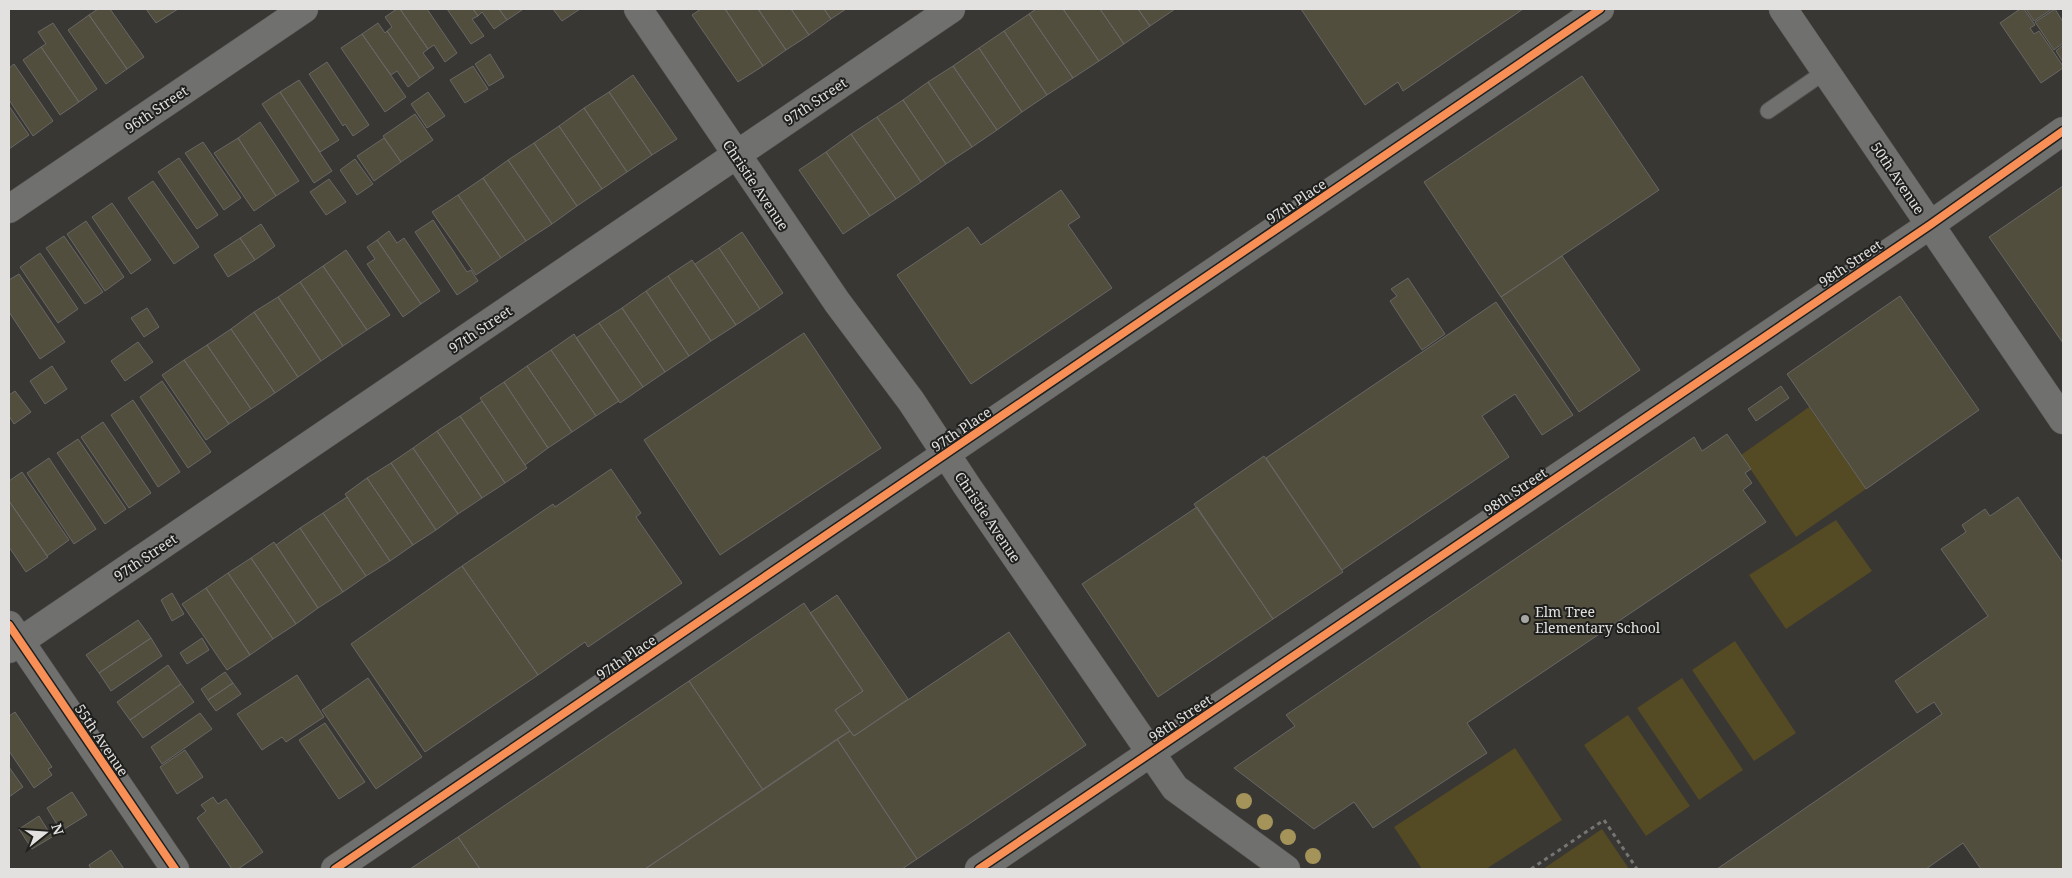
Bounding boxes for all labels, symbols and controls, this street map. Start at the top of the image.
street label: 97th Street [780,73,850,129]
street label: 96th Street [121,81,191,137]
street label: Christie Avenue [719,136,793,234]
street label: 50th Avenue [1867,138,1929,218]
street label: 97th Place [1262,174,1330,228]
street label: 98th Street [1815,235,1885,291]
street label: 97th Street [445,301,515,357]
street label: 97th Place [927,402,995,456]
street label: 98th Street [1480,463,1550,519]
street label: Christie Avenue [951,468,1025,566]
street label: 97th Street [110,529,180,585]
place label: Elm Tree Elementary School [1535,602,1661,637]
marker: Elm Tree Elementary School [1519,613,1531,625]
street label: 97th Place [592,630,660,684]
street label: 98th Street [1145,690,1215,746]
street label: 55th Avenue [71,700,133,780]
north arrow [20,808,70,858]
text: N [47,821,69,837]

